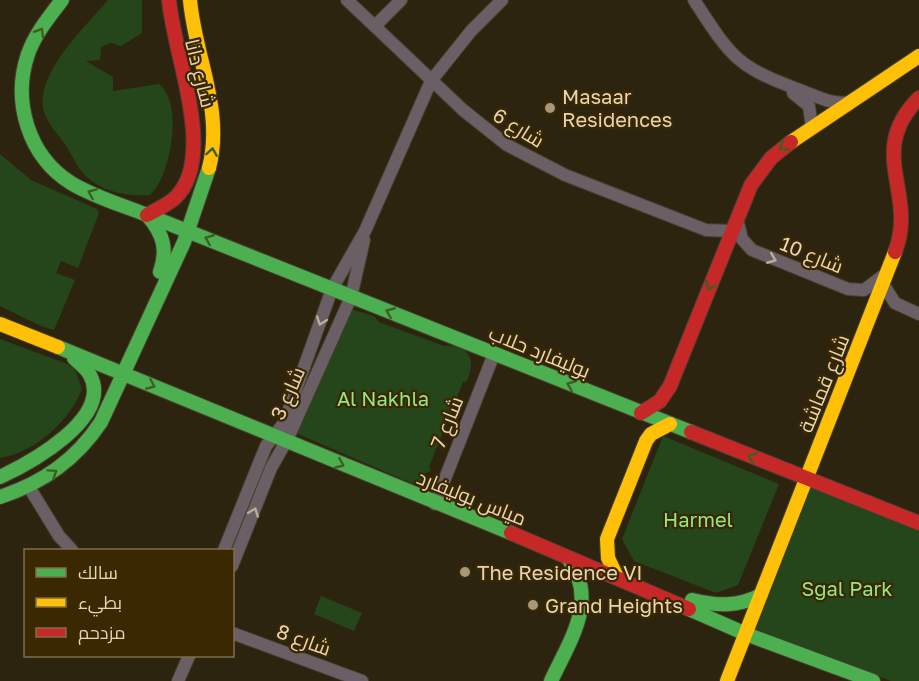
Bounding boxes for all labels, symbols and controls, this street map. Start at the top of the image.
one-way arrow [32,28,44,38]
street label: شارع دانا [178,36,221,111]
place label: Masaar Residences [562,84,672,131]
marker: Masaar Residences [543,101,557,115]
street label: شارع 6 [487,102,549,155]
one-way arrow [779,140,790,151]
one-way arrow [205,148,218,158]
one-way arrow [88,188,99,200]
street label: شارع 10 [776,231,847,280]
one-way arrow [204,234,214,247]
one-way arrow [766,252,777,264]
one-way arrow [705,279,717,290]
one-way arrow [385,307,396,319]
one-way arrow [315,315,328,326]
street label: بوليفارد حلاب [485,320,594,383]
street label: شارع قماشة [793,331,856,437]
street label: شارع 3 [265,363,312,424]
one-way arrow [145,378,156,390]
one-way arrow [566,380,577,392]
park label: Al Nakhla [337,386,429,410]
street label: شارع 7 [425,392,470,453]
one-way arrow [747,452,758,464]
one-way arrow [334,457,345,469]
street label: مياس بوليفارد [413,464,530,532]
one-way arrow [46,469,57,480]
one-way arrow [247,507,259,518]
park label: Harmel [663,507,733,531]
legend [24,549,234,657]
place label: The Residence VI [477,560,643,584]
text: سالك [78,561,118,583]
marker: The Residence VI [458,565,472,579]
park label: Sgal Park [801,576,893,600]
text: بطيء [78,591,122,617]
place label: Grand Heights [545,593,683,617]
marker: Grand Heights [526,598,540,612]
street label: شارع 8 [273,618,334,663]
text: مزدحم [78,621,126,645]

